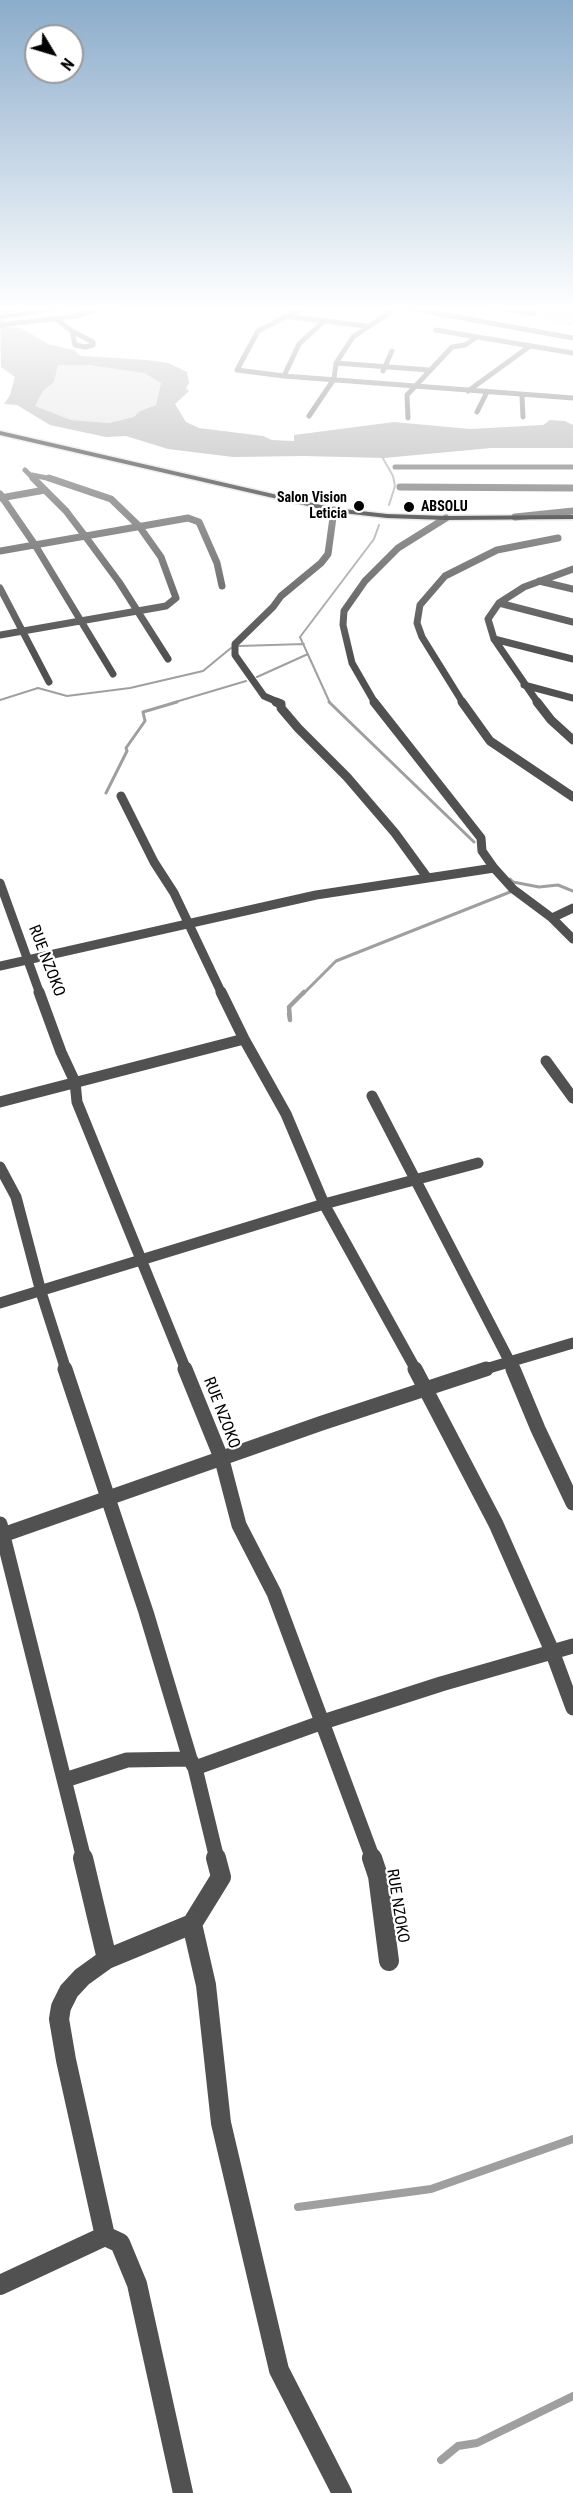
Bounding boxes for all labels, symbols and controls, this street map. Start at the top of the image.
north arrow [24,24,84,84]
text: N [57,54,78,74]
place label: Salon Vision Leticia [277,490,347,522]
marker: Salon Vision Leticia [352,499,366,513]
place label: ABSOLU [421,499,468,515]
marker: ABSOLU [402,500,416,514]
street label: RUE NZOKO [24,923,68,999]
street label: RUE NZOKO [199,1375,243,1451]
street label: RUE NZOKO [382,1868,412,1944]

